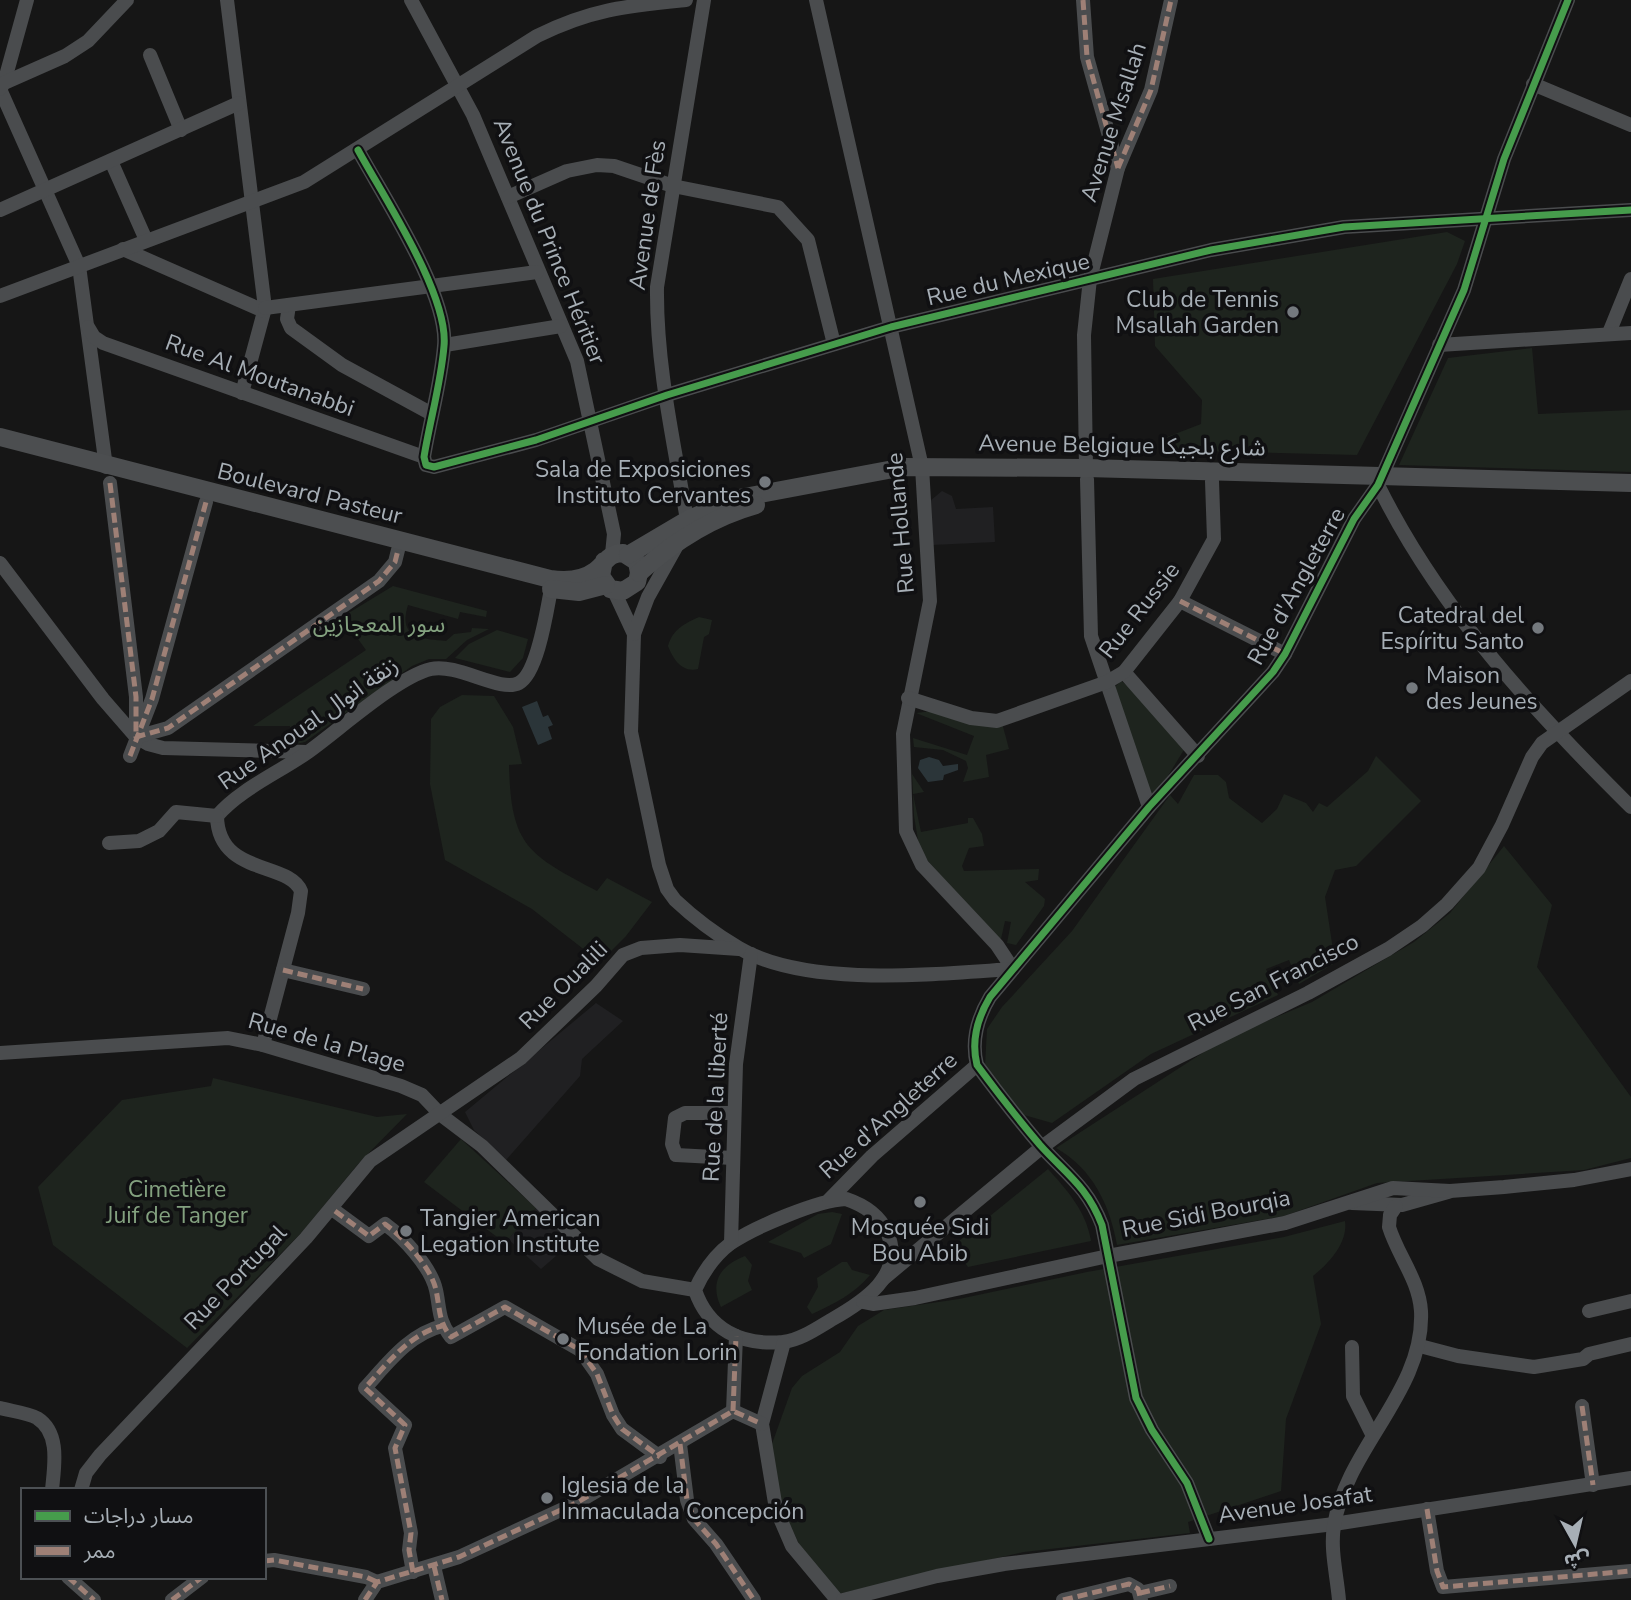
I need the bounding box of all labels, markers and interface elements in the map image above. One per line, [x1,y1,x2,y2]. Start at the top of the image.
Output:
street label: Avenue Msallah [1073,38,1154,206]
street label: Avenue du Prince Héritier [486,113,613,370]
street label: Avenue de Fès [622,138,673,292]
street label: Rue du Mexique [924,246,1093,313]
place label: Club de Tennis Msallah Garden [1116,284,1279,341]
marker: Club de Tennis Msallah Garden [1285,304,1301,320]
street label: Rue Al Moutanabbi [161,327,359,424]
street label: Avenue Belgique شارع بلجيكا [978,427,1266,465]
street label: Rue Hollande [879,451,922,595]
place label: Sala de Exposiciones Instituto Cervantes [535,454,751,511]
street label: Boulevard Pasteur [214,456,406,532]
marker: Sala de Exposiciones Instituto Cervantes [757,474,773,490]
street label: Rue d'Angleterre [1240,502,1353,671]
street label: Rue Russie [1092,556,1187,665]
place label: Catedral del Espíritu Santo [1380,600,1524,657]
park label: سور المعجازين [313,609,445,640]
marker: Catedral del Espíritu Santo [1530,620,1546,636]
street label: Rue Anoual زنقة انوال [212,650,405,797]
place label: Maison des Jeunes [1426,660,1538,717]
marker: Maison des Jeunes [1404,680,1420,696]
street label: Rue San Francisco [1183,926,1364,1039]
street label: Rue Oualili [512,934,614,1036]
street label: Rue de la Plage [245,1005,409,1080]
street label: Rue de la liberté [696,1011,735,1183]
street label: Rue d'Angleterre [813,1045,964,1186]
park label: Cimetière Juif de Tanger [105,1174,249,1231]
street label: Rue Sidi Bourqia [1119,1182,1293,1245]
marker: Mosquée Sidi Bou Abib [912,1194,928,1210]
place label: Tangier American Legation Institute [420,1203,601,1260]
place label: Mosquée Sidi Bou Abib [851,1212,989,1269]
street label: Rue Portugal [177,1218,294,1337]
marker: Tangier American Legation Institute [398,1223,414,1239]
place label: Musée de La Fondation Lorin [577,1311,738,1368]
marker: Musée de La Fondation Lorin [555,1331,571,1347]
place label: Iglesia de la Inmaculada Concepción [561,1470,804,1527]
street label: Avenue Josafat [1216,1478,1375,1531]
legend [21,1488,266,1579]
marker: Iglesia de la Inmaculada Concepción [539,1490,555,1506]
text: مسار دراجات [84,1502,194,1530]
north arrow [1540,1509,1610,1579]
text: ممر [83,1537,115,1565]
text: ش [1563,1545,1592,1575]

